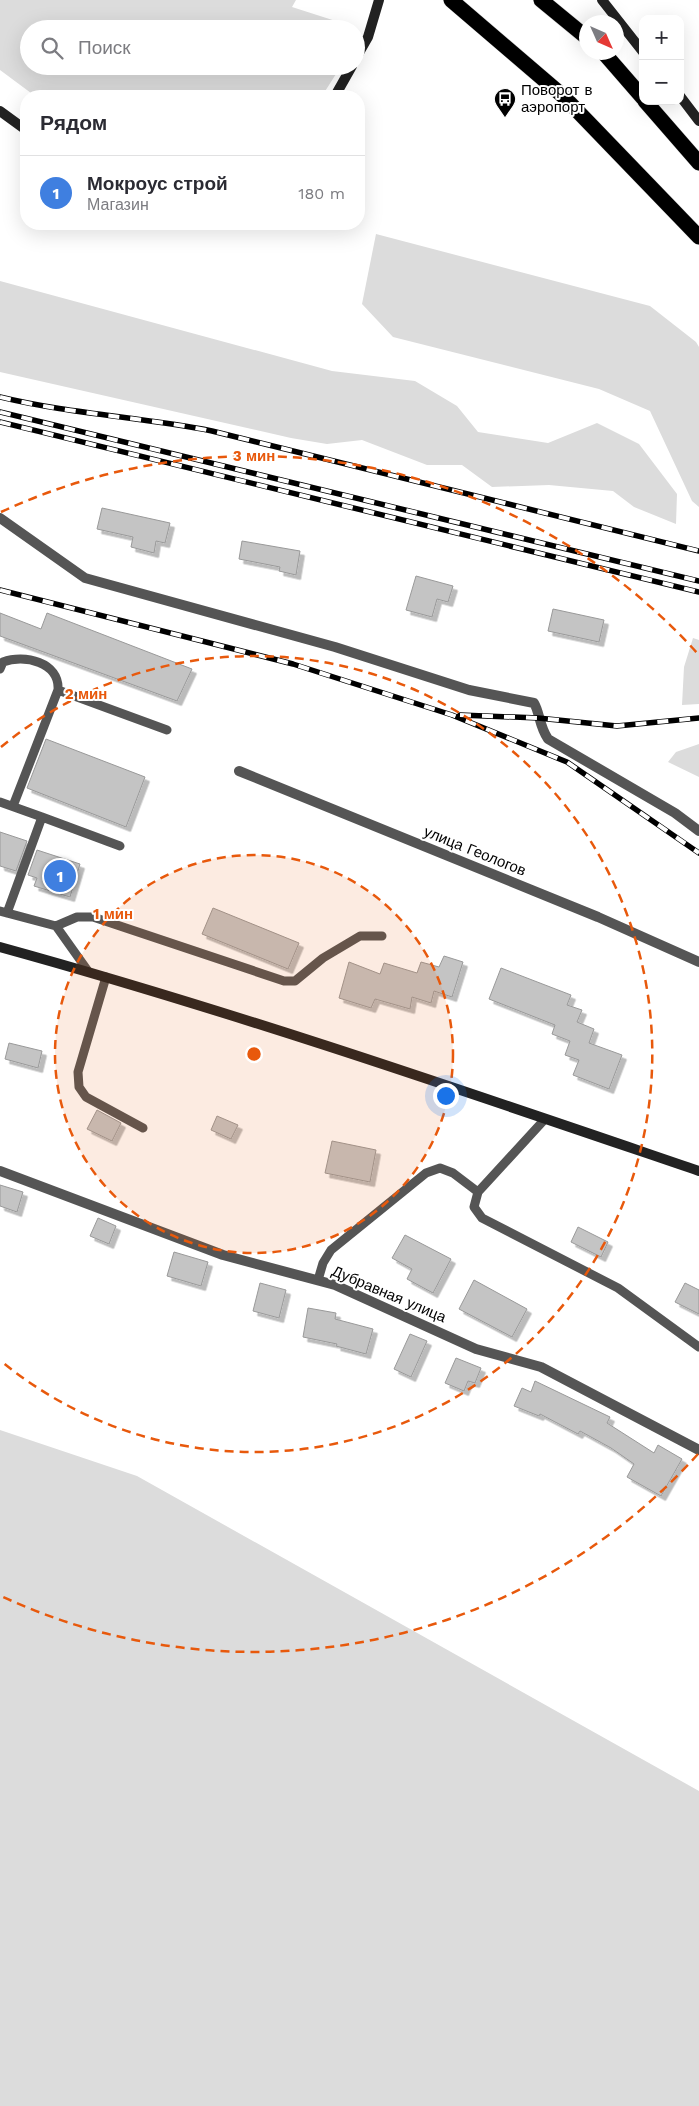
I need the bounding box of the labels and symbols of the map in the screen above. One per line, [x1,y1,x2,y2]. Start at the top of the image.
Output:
north arrow [579,15,624,60]
place label: Поворот в аэропорт [521,81,593,116]
bus stop icon: Поворот в аэропорт [493,87,517,118]
text: 3 мин [233,447,275,465]
text: 2 мин [65,685,107,703]
street label: улица Геологов [421,822,529,880]
pin: 1 [44,857,76,895]
text: 1 мин [93,905,133,923]
centre of rings [245,1045,263,1063]
your location [433,1083,459,1109]
street label: Дубравная улица [329,1262,449,1326]

